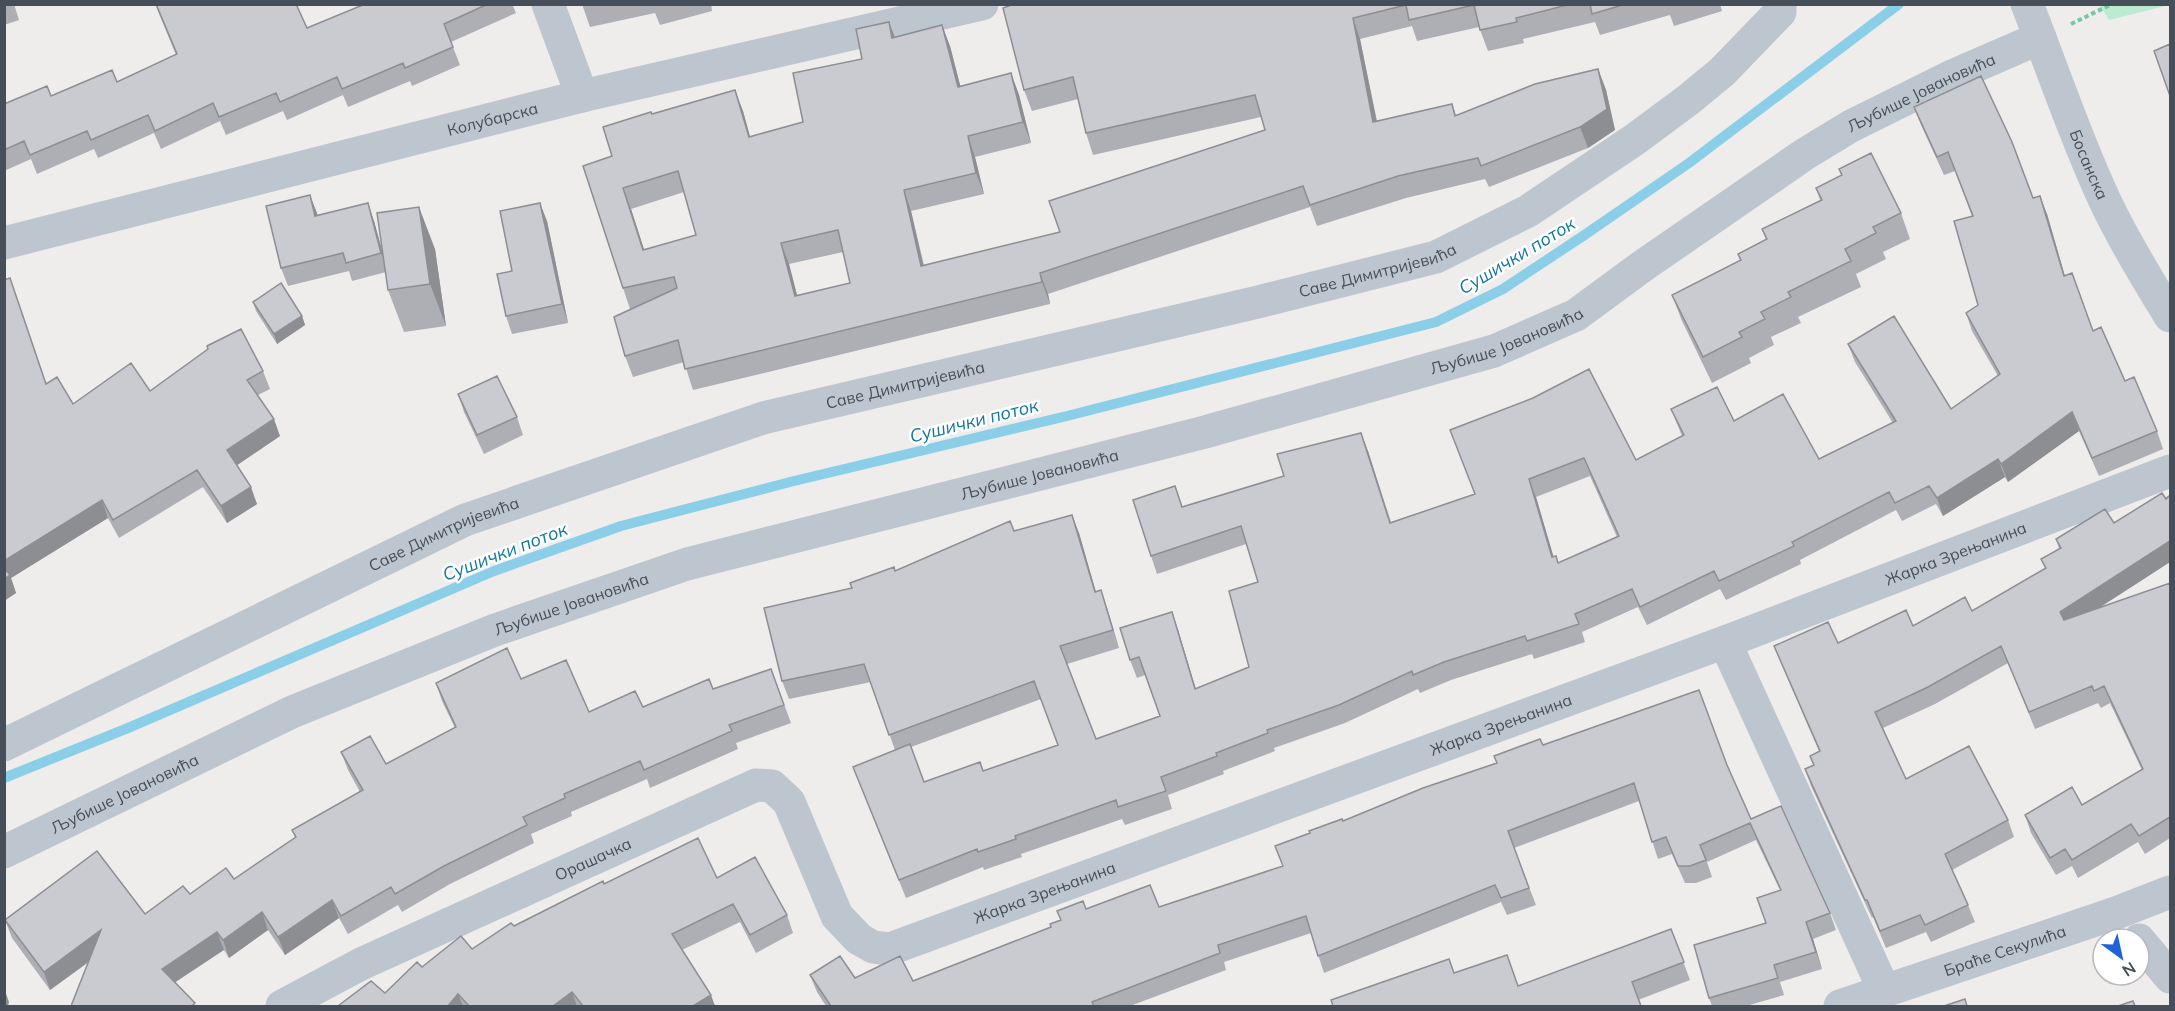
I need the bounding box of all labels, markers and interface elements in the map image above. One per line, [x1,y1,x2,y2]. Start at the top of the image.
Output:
street label: Љубише Јовановића [1844,49,1998,136]
street label: Колубарска [445,98,540,140]
street label: Босанска [2066,127,2113,203]
water label: Сушички поток [1454,212,1579,299]
street label: Саве Димитријевића [1297,239,1459,301]
street label: Љубише Јовановића [1428,303,1587,378]
street label: Саве Димитријевића [824,356,987,413]
water label: Сушички поток [907,393,1041,448]
street label: Љубише Јовановића [959,444,1121,504]
street label: Саве Димитријевића [365,492,521,576]
water label: Сушички поток [439,517,571,586]
street label: Жарка Зрењанина [1882,517,2029,590]
street label: Љубише Јовановића [492,568,651,640]
street label: Жарка Зрењанина [1427,689,1575,760]
street label: Љубише Јовановића [47,749,202,838]
street label: Орашачка [551,833,634,885]
street label: Жарка Зрењанина [971,857,1118,927]
street label: Браће Секулића [1941,921,2069,980]
north arrow [2091,927,2151,987]
text: N [2119,958,2140,981]

